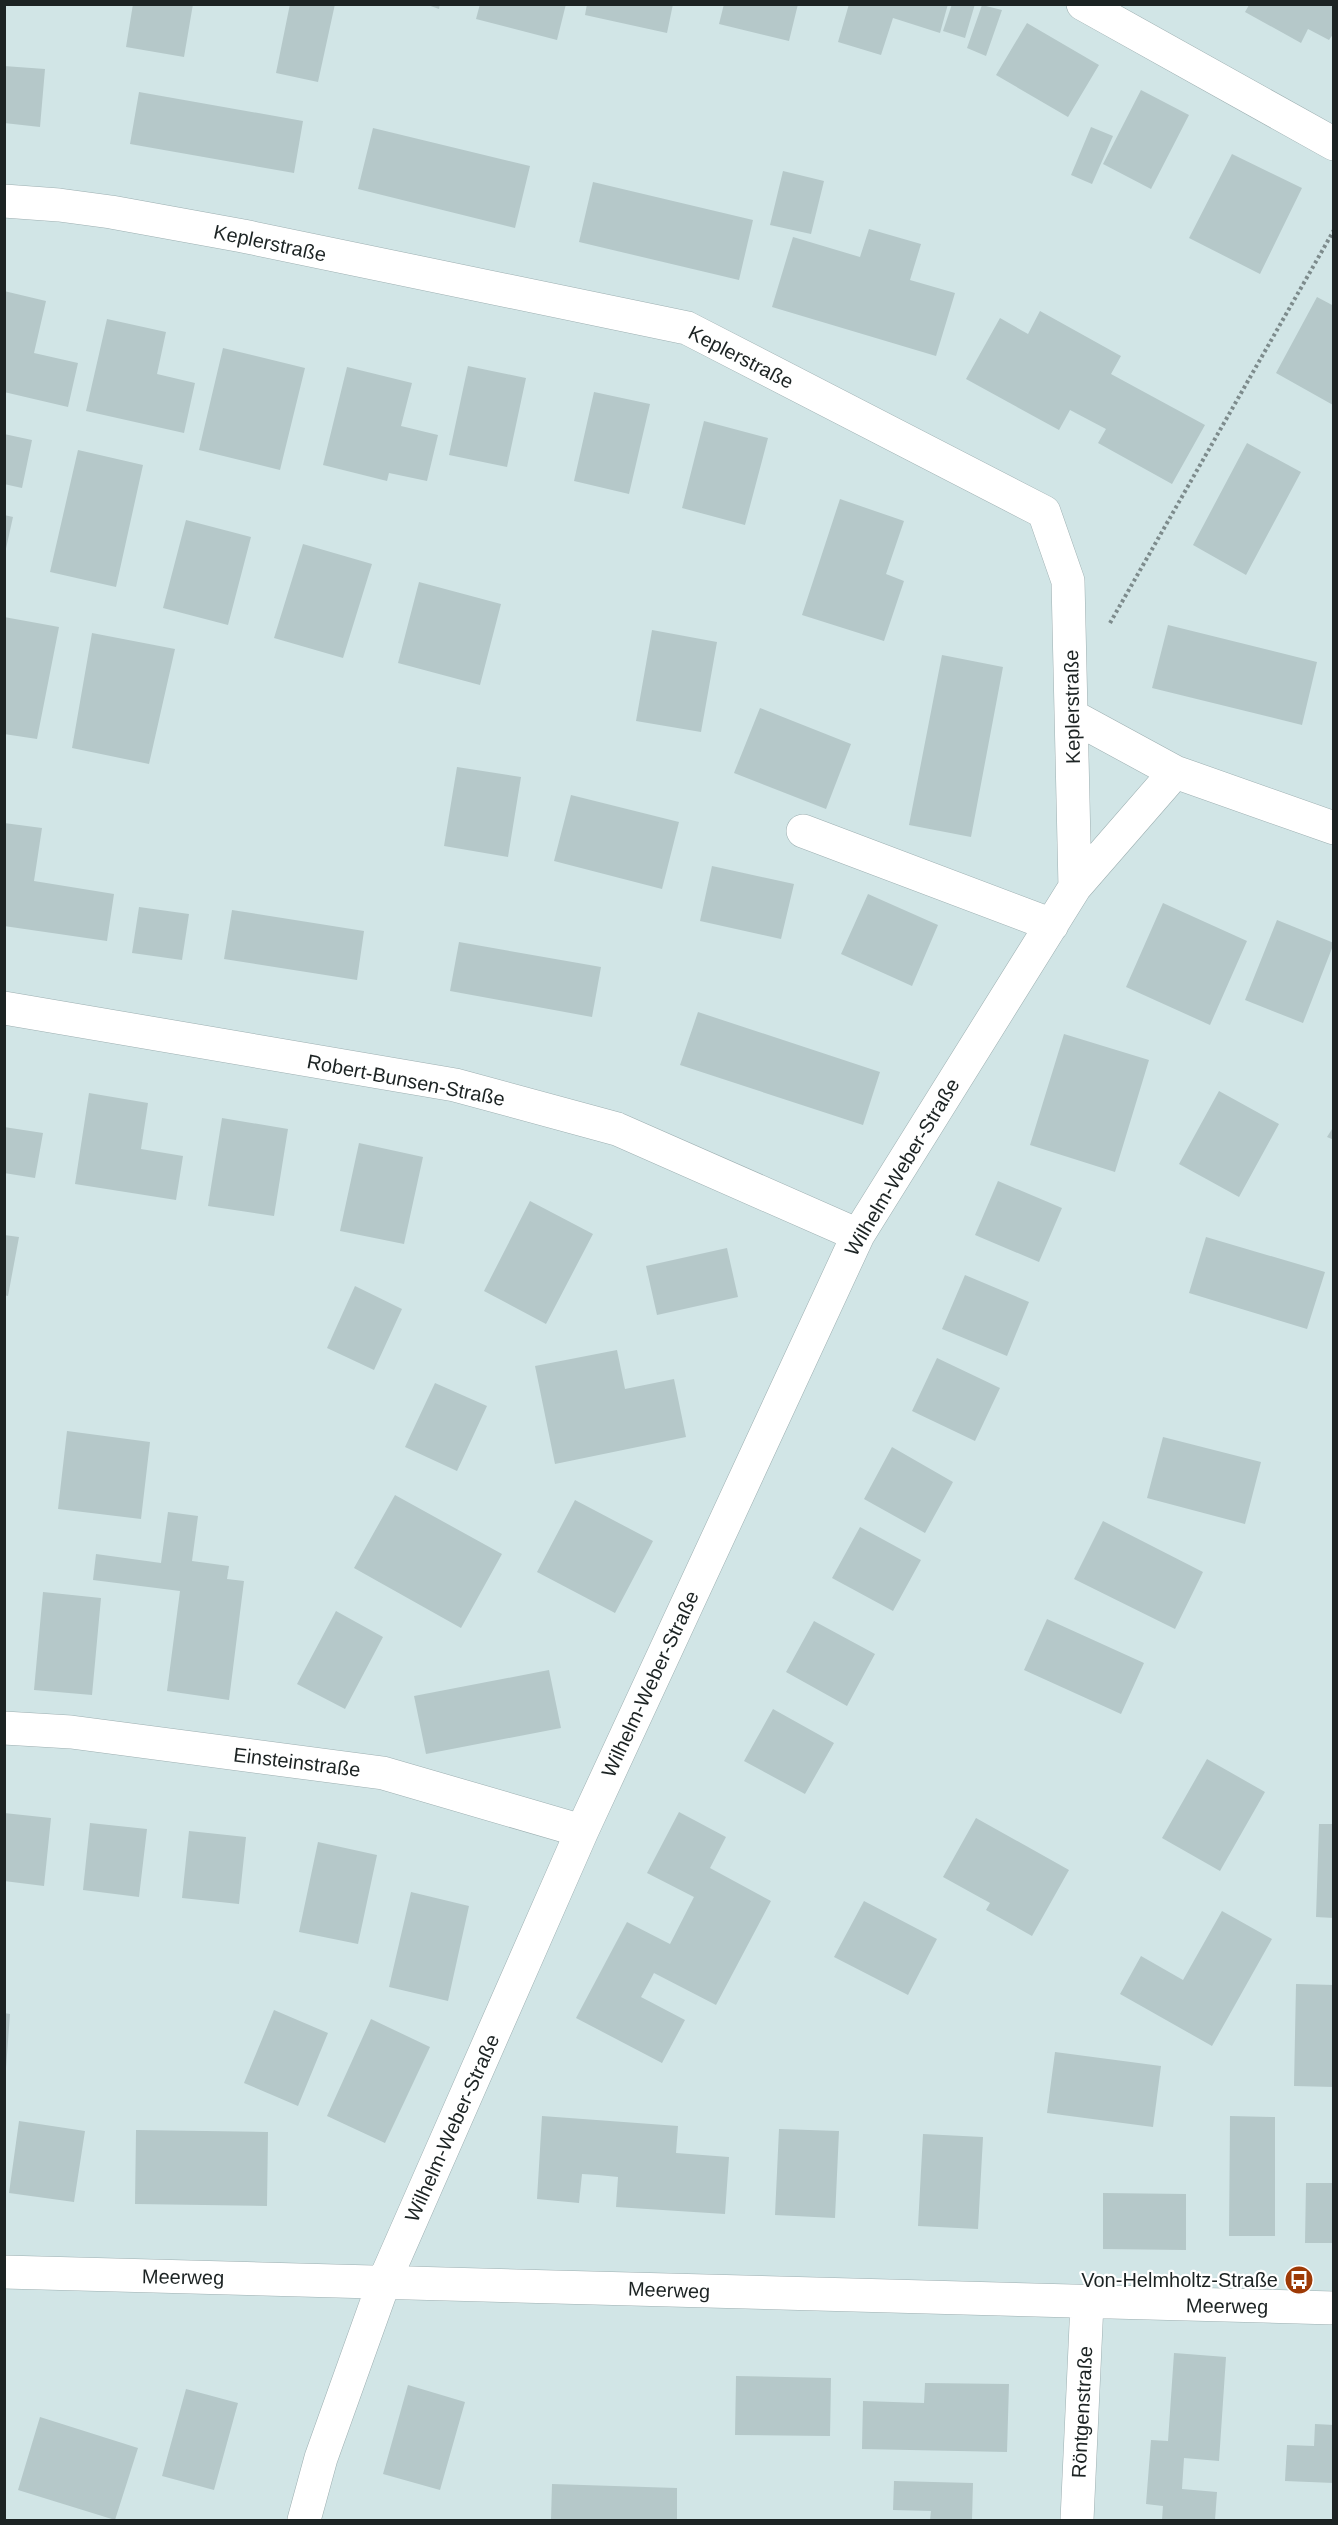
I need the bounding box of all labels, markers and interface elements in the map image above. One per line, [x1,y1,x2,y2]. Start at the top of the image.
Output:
street label: Keplerstraße [212,220,328,266]
street label: Keplerstraße [685,321,797,393]
street label: Keplerstraße [1060,650,1084,764]
street label: Robert-Bunsen-Straße [305,1050,507,1110]
street label: Wilhelm-Weber-Straße [840,1074,964,1260]
street label: Wilhelm-Weber-Straße [597,1587,703,1781]
street label: Einsteinstraße [232,1743,362,1781]
street label: Wilhelm-Weber-Straße [401,2031,503,2225]
bus stop icon: Von-Helmholtz-Straße [1283,2264,1315,2296]
street label: Meerweg [142,2265,224,2289]
place label: Von-Helmholtz-Straße [1081,2269,1278,2291]
street label: Meerweg [628,2278,710,2302]
street label: Meerweg [1186,2294,1268,2318]
street label: Röntgenstraße [1068,2345,1096,2479]

